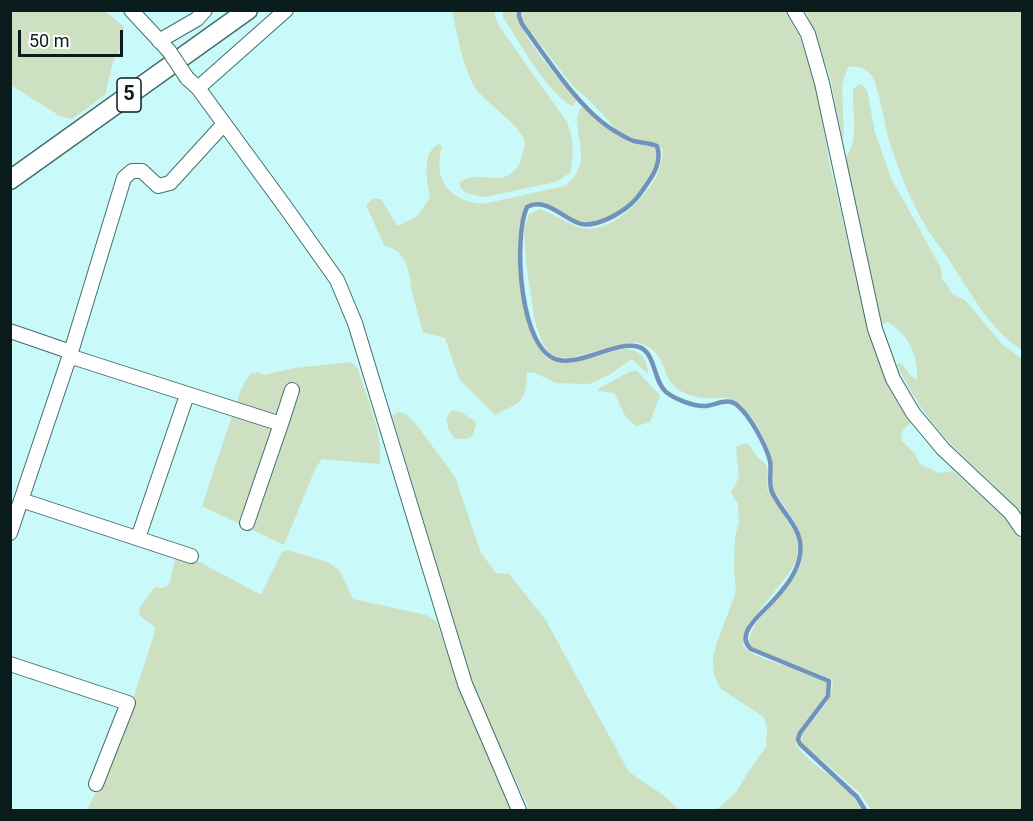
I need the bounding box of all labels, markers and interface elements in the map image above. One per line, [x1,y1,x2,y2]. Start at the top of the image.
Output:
scale bar [21,18,126,56]
text: 50 m [29,30,69,51]
road number: 5 [117,78,141,112]

